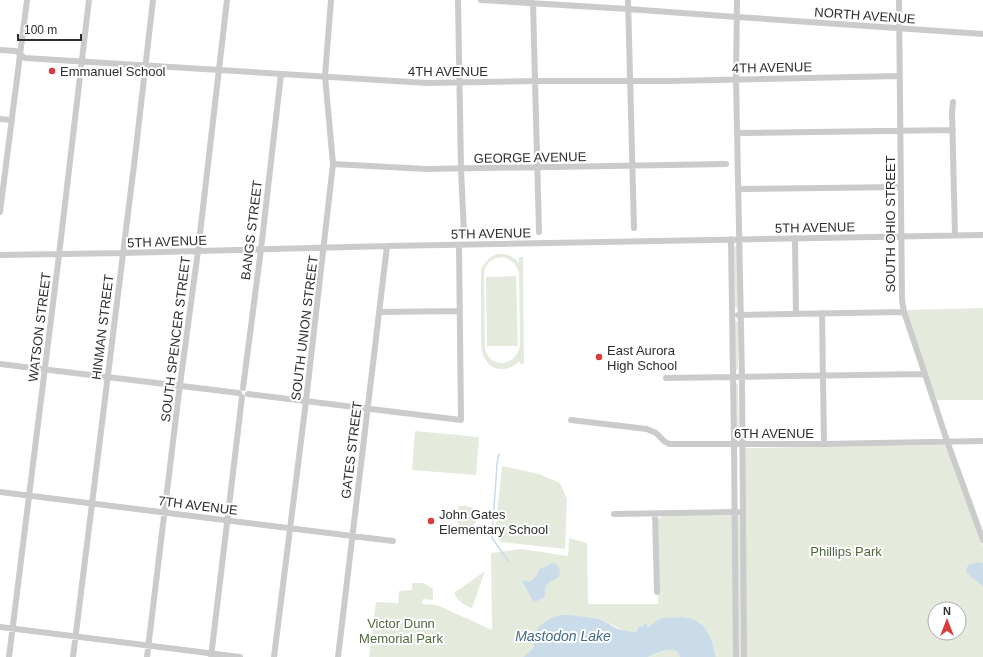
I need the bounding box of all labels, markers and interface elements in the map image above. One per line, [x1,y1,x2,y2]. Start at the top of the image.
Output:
street label: NORTH AVENUE [814,4,916,27]
scale bar [18,16,81,42]
text: 100 m [24,23,57,37]
street label: 4TH AVENUE [732,59,812,76]
place label: Emmanuel School [60,64,166,79]
street label: 4TH AVENUE [408,64,488,79]
marker: Emmanuel School [47,66,57,76]
street label: GEORGE AVENUE [474,149,587,166]
street label: SOUTH OHIO STREET [883,155,898,293]
street label: BANGS STREET [238,179,265,281]
street label: 5TH AVENUE [775,219,855,236]
street label: 5TH AVENUE [451,225,531,242]
street label: 5TH AVENUE [127,233,208,250]
street label: SOUTH SPENCER STREET [158,255,193,423]
street label: SOUTH UNION STREET [288,255,321,401]
street label: WATSON STREET [25,271,54,383]
street label: HINMAN STREET [89,273,116,381]
place label: East Aurora High School [607,343,677,373]
marker: East Aurora High School [594,352,604,362]
street label: GATES STREET [338,400,365,500]
street label: 6TH AVENUE [734,426,814,441]
street label: 7TH AVENUE [157,493,239,518]
place label: John Gates Elementary School [439,507,548,537]
marker: John Gates Elementary School [426,516,436,526]
park label: Phillips Park [810,544,882,559]
north arrow [927,601,967,641]
text: N [943,605,951,617]
park label: Victor Dunn Memorial Park [359,616,443,646]
water label: Mastodon Lake [515,628,611,644]

